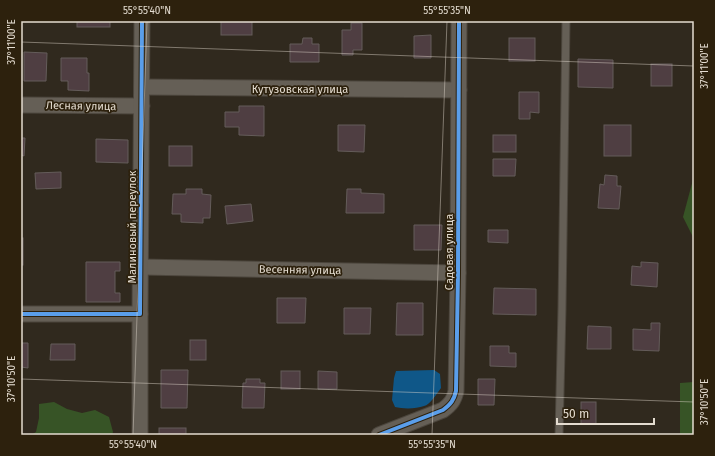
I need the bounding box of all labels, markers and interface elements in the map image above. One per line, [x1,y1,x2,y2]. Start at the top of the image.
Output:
text: 55°55'40"N [123,5,171,17]
text: 55°55'35"N [423,5,471,17]
text: 37°11'00"E [6,19,18,65]
text: 37°11'00"E [699,43,711,89]
street label: Кутузовская улица [252,83,348,96]
street label: Лесная улица [46,99,116,113]
street label: Малиновый переулок [126,170,139,283]
street label: Садовая улица [443,214,456,290]
street label: Весенняя улица [259,263,341,277]
text: 37°10'50"E [6,356,18,402]
text: 37°10'50"E [699,379,711,425]
scale bar [557,400,654,426]
text: 50 m [563,407,589,421]
text: 55°55'40"N [109,439,157,451]
text: 55°55'35"N [408,439,456,451]

